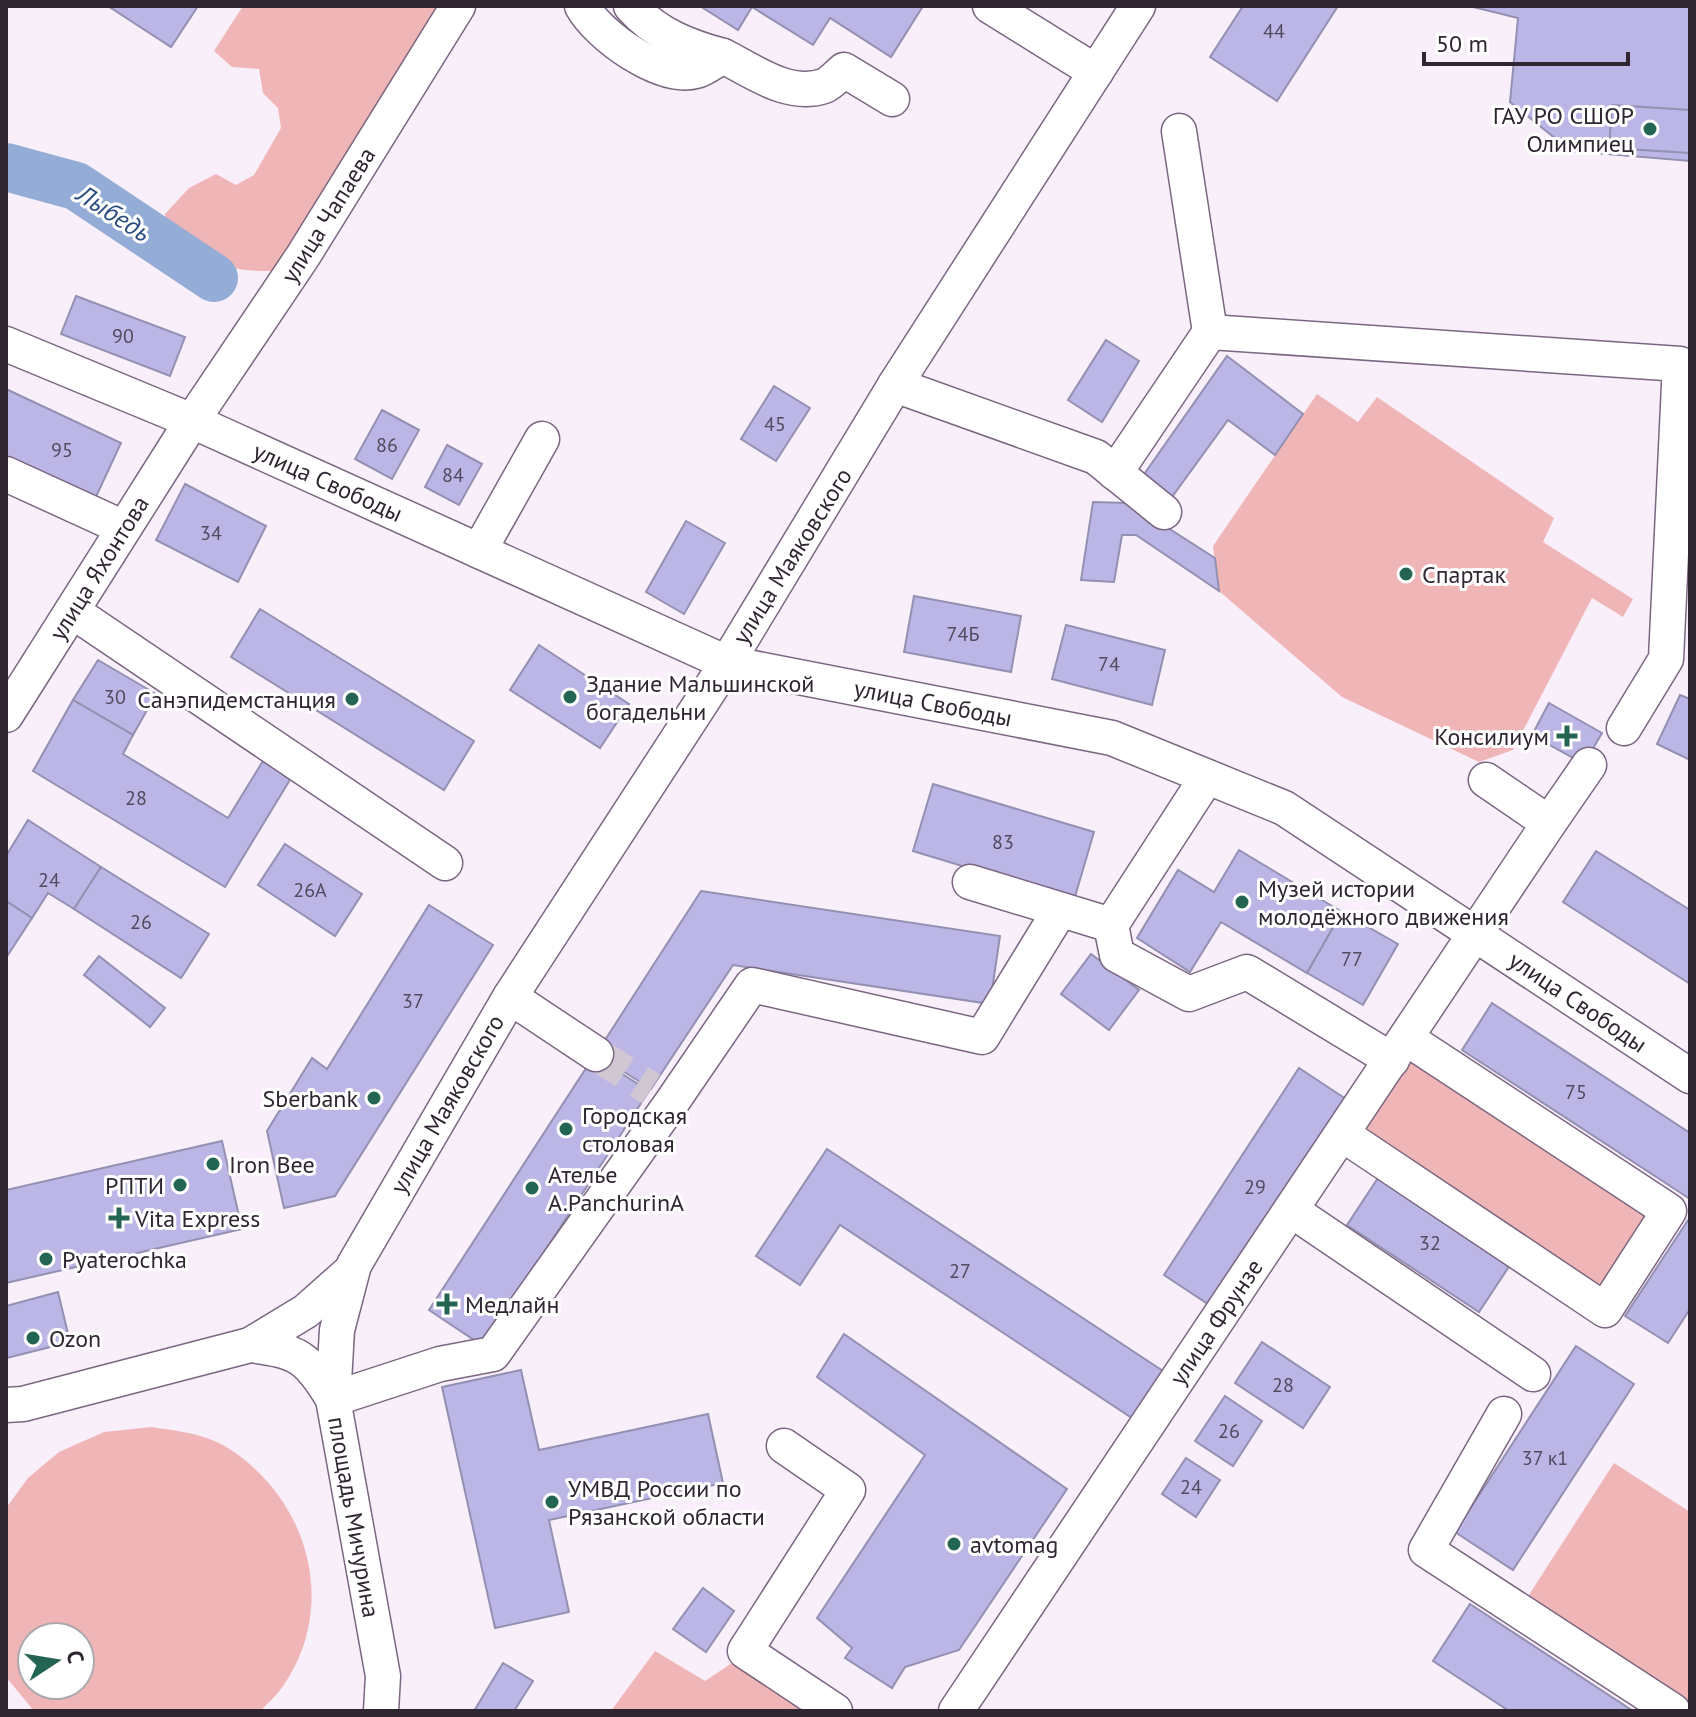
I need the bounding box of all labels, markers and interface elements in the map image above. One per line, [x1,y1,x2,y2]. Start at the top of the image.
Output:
scale bar [1424,16,1628,66]
house number: 44 [1263,18,1285,44]
text: 50 m [1436,28,1488,59]
place label: ГАУ РО СШОР Олимпиец [1493,100,1634,159]
marker: ГАУ РО СШОР Олимпиец [1641,120,1659,138]
street label: улица Чапаева [274,141,382,289]
water label: Лыбедь [69,176,157,249]
house number: 90 [112,323,134,349]
house number: 45 [764,411,786,437]
house number: 86 [376,432,398,458]
street label: улица Свободы [248,435,408,529]
house number: 95 [51,437,73,463]
house number: 84 [442,462,464,488]
street label: улица Маяковского [725,462,859,650]
street label: улица Яхонтова [42,490,156,646]
house number: 34 [200,520,222,546]
place label: Спартак [1422,559,1507,590]
marker: Спартак [1397,565,1415,583]
house number: 74Б [947,621,979,647]
house number: 74 [1098,651,1120,677]
place label: Здание Мальшинской богадельни [586,668,814,727]
street label: улица Свободы [851,672,1015,734]
house number: 30 [104,684,126,710]
place label: Санэпидемстанция [137,684,336,715]
marker: Здание Мальшинской богадельни [561,688,579,706]
marker: Санэпидемстанция [343,690,361,708]
place label: Консилиум [1434,721,1549,752]
marker: Консилиум [1556,725,1578,747]
house number: 28 [125,785,147,811]
house number: 83 [992,829,1014,855]
house number: 24 [38,867,60,893]
place label: Музей истории молодёжного движения [1258,873,1509,932]
house number: 26А [293,877,327,903]
marker: Музей истории молодёжного движения [1233,893,1251,911]
house number: 26 [130,909,152,935]
street label: улица Свободы [1503,944,1653,1060]
house number: 77 [1341,946,1363,972]
house number: 37 [402,988,424,1014]
street label: улица Маяковского [383,1009,511,1199]
house number: 75 [1565,1079,1587,1105]
place label: Sberbank [262,1083,359,1114]
marker: Sberbank [365,1089,383,1107]
place label: Городская столовая [582,1100,687,1159]
marker: Городская столовая [557,1120,575,1138]
place label: Iron Bee [229,1149,315,1180]
marker: Iron Bee [204,1155,222,1173]
place label: Ателье A.PanchurinA [548,1159,684,1218]
place label: РПТИ [105,1170,164,1201]
house number: 29 [1244,1174,1266,1200]
marker: РПТИ [171,1176,189,1194]
marker: Ателье A.PanchurinA [523,1179,541,1197]
place label: Vita Express [134,1203,260,1234]
marker: Vita Express [110,1209,128,1227]
house number: 32 [1419,1230,1441,1256]
place label: Pyaterochka [62,1244,187,1275]
marker: Pyaterochka [37,1250,55,1268]
street label: улица Фрунзе [1162,1253,1270,1391]
house number: 27 [949,1258,971,1284]
place label: Медлайн [465,1289,559,1320]
marker: Медлайн [436,1293,458,1315]
place label: Ozon [49,1323,101,1354]
marker: Ozon [24,1329,42,1347]
house number: 28 [1272,1372,1294,1398]
street label: площадь Мичурина [321,1414,387,1620]
house number: 26 [1218,1418,1240,1444]
house number: 37 к1 [1522,1445,1568,1471]
place label: УМВД России по Рязанской области [568,1473,765,1532]
house number: 24 [1180,1474,1202,1500]
marker: УМВД России по Рязанской области [543,1493,561,1511]
place label: avtomag [970,1529,1059,1560]
marker: avtomag [945,1535,963,1553]
north arrow [16,1621,96,1701]
text: С [61,1648,91,1666]

